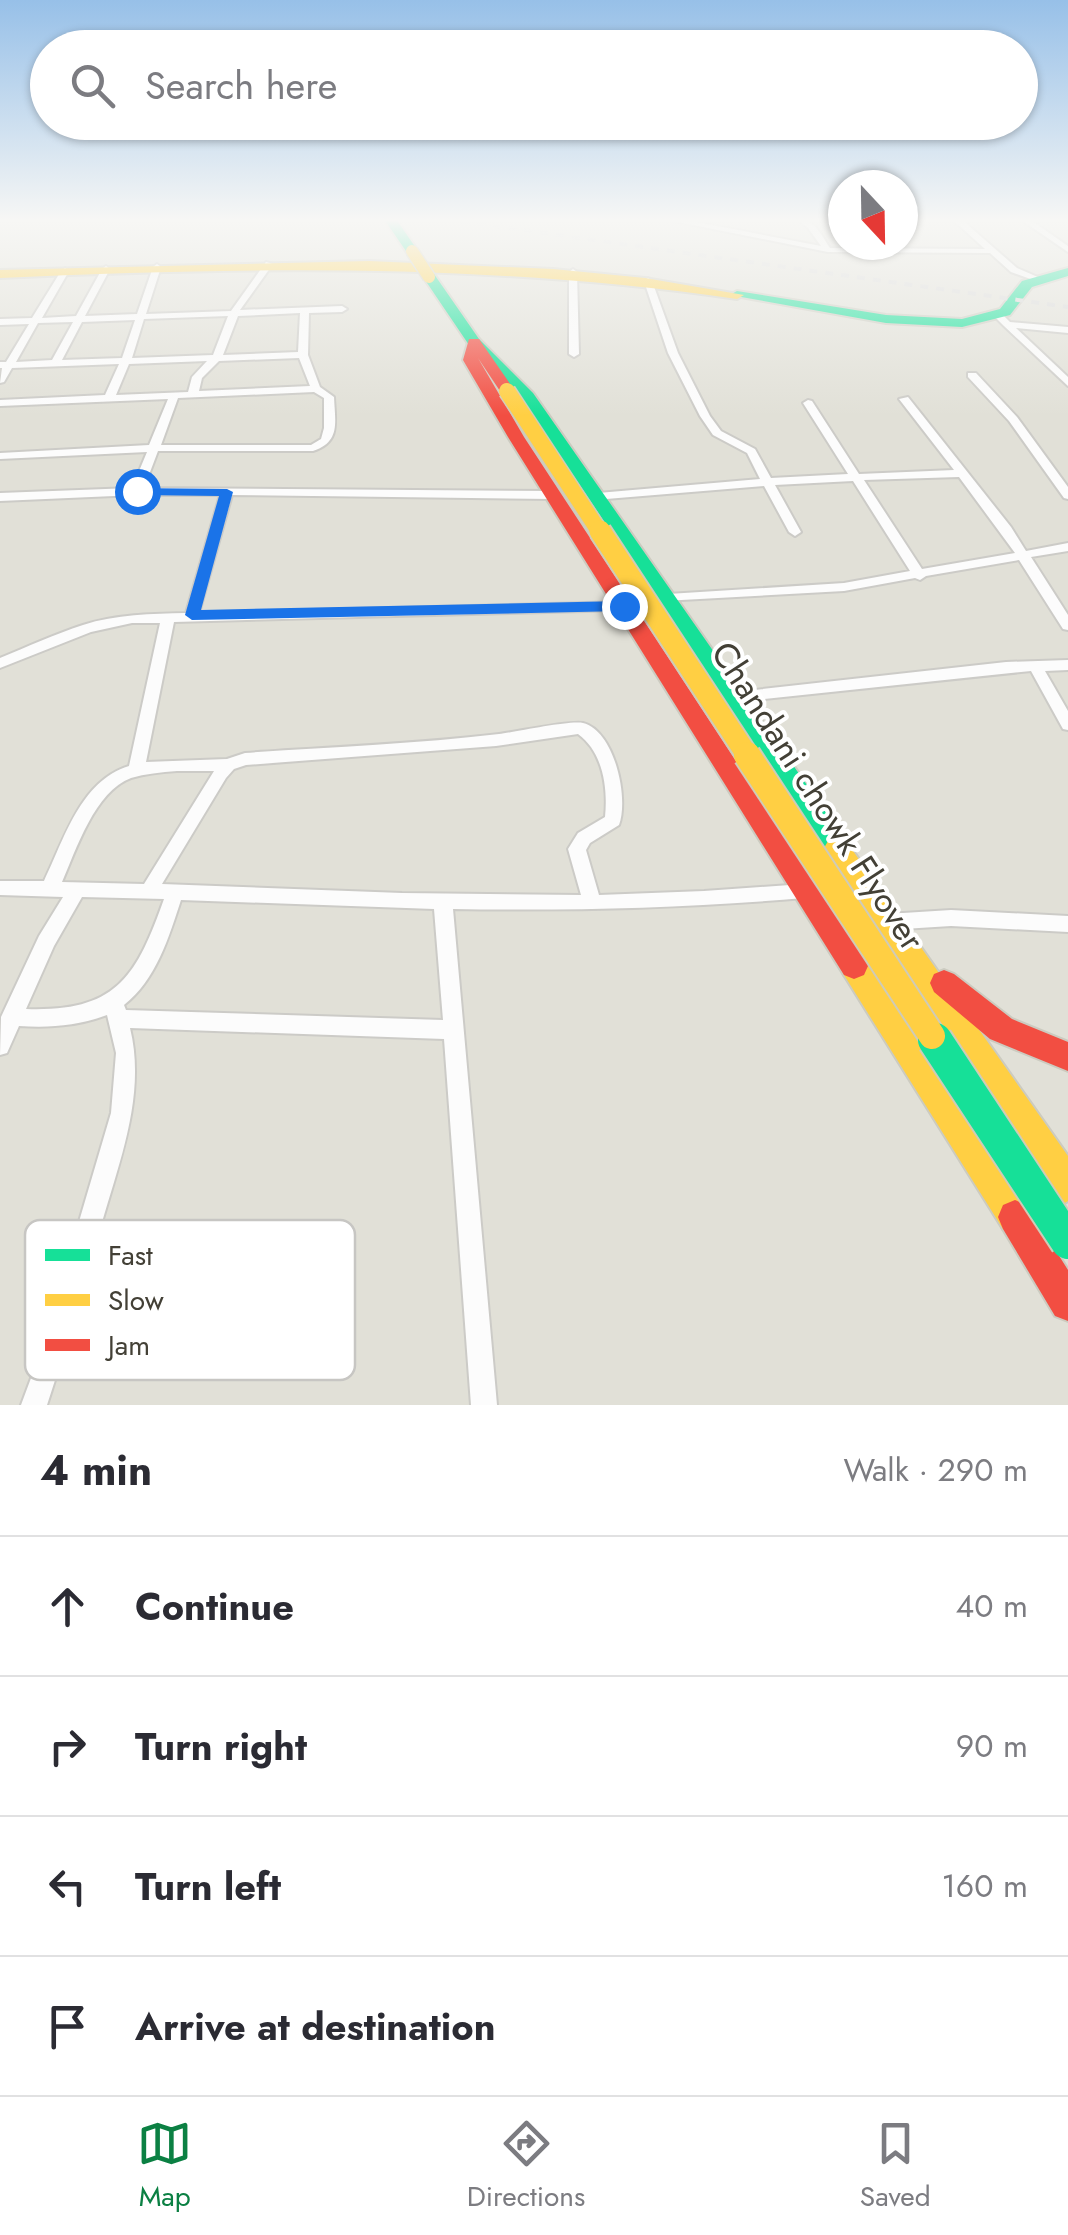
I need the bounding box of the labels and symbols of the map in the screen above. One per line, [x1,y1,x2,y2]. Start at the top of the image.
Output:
north arrow [828,170,918,260]
route start [115,469,161,515]
route end [602,584,648,630]
street label: Chandani chowk Flyover [699,632,937,960]
legend [25,1220,355,1380]
text: Fast [108,1235,153,1276]
text: Slow [108,1280,164,1321]
text: Jam [104,1325,150,1366]

